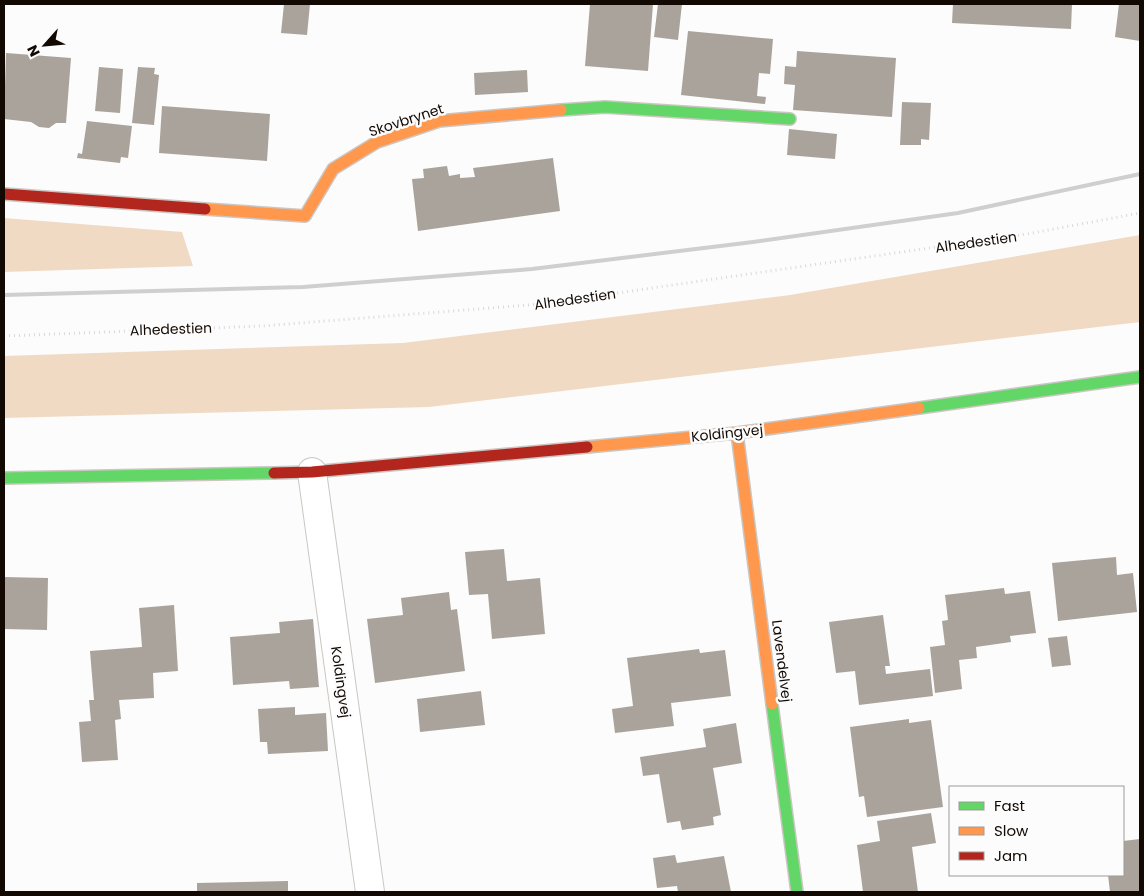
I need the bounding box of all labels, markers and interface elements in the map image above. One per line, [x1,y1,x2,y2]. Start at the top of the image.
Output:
north arrow [20,20,70,70]
text: N [22,42,45,60]
street label: Skovbrynet [366,99,446,141]
street label: Alhedestien [934,226,1018,258]
street label: Alhedestien [533,283,617,315]
street label: Alhedestien [130,318,212,340]
street label: Koldingvej [690,419,764,447]
street label: Lavendelvej [767,619,797,703]
street label: Koldingvej [326,645,356,719]
legend [949,786,1124,876]
text: Fast [994,795,1025,816]
text: Slow [994,820,1029,841]
text: Jam [994,845,1028,866]

